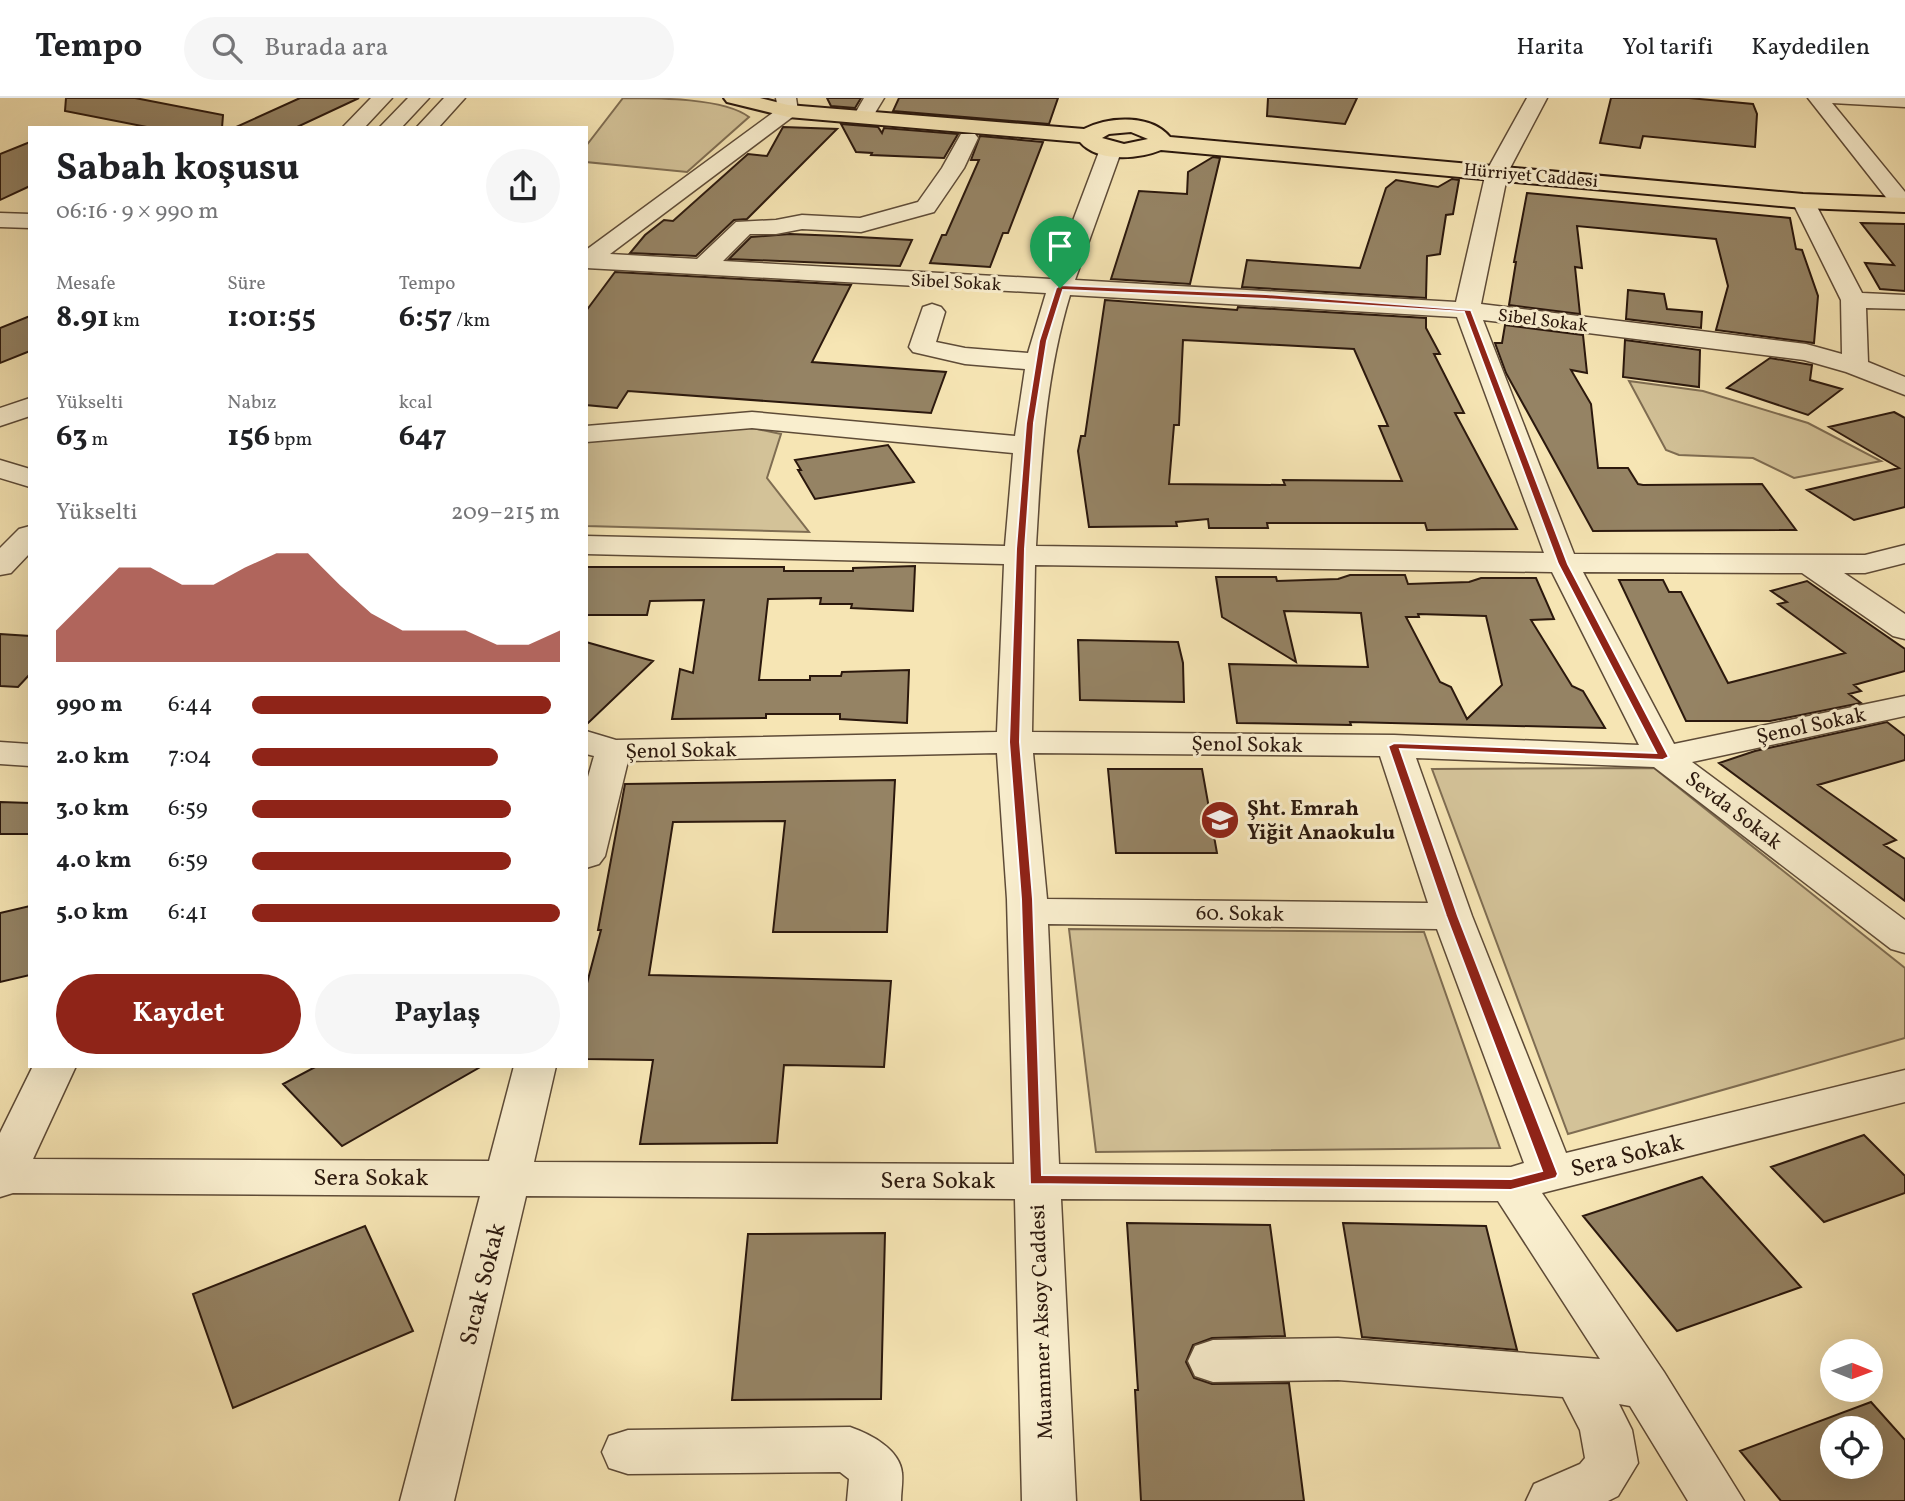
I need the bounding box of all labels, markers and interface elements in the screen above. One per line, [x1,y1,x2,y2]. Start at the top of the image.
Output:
search box [184,17,674,80]
text: Tempo [35,25,142,71]
icon: search [208,29,246,67]
text: Burada ara [264,30,389,66]
text: Harita [1517,31,1584,65]
text: Yol tarifi [1622,31,1713,65]
text: Kaydedilen [1751,31,1870,65]
text: Sabah koşusu [56,143,300,196]
button: share [486,149,560,223]
street label: Hürriyet Caddesi [1463,158,1599,195]
text: 06:16 · 9 × 990 m [56,196,219,228]
pin [1030,216,1090,288]
icon: arrive [1041,227,1079,265]
street label: Sibel Sokak [910,269,1002,298]
text: Mesafe [56,271,115,297]
text: Süre [227,271,266,297]
text: Tempo [399,271,455,297]
text: 8.91 [56,297,109,339]
text: 1:01:55 [227,297,316,339]
text: 6:57 [399,297,452,339]
street label: Sibel Sokak [1496,304,1590,339]
text: km [109,308,140,334]
text: /km [452,308,490,334]
text: Yükselti [56,390,123,416]
text: Nabız [227,390,277,416]
text: kcal [399,390,432,416]
text: 63 [56,416,88,458]
text: 156 [227,416,270,458]
text: 647 [399,416,447,458]
text: m [88,427,108,453]
text: bpm [270,427,312,453]
text: Yükselti [56,497,137,529]
text: 209–215 m [451,497,560,529]
text: 990 m [56,689,123,721]
text: 6:44 [168,689,213,721]
street label: Şenol Sokak [1754,701,1869,752]
street label: Şenol Sokak [1191,730,1303,761]
street label: Şenol Sokak [625,736,738,767]
text: 2.0 km [56,741,129,773]
text: 7:04 [168,741,212,773]
street label: Sevda Sokak [1679,765,1788,858]
text: 3.0 km [56,793,129,825]
text: 6:59 [168,793,208,825]
place label: Şht. Emrah Yiğit Anaokulu [1247,795,1395,848]
school or university icon: Şht. Emrah Yiğit Anaokulu [1199,799,1241,841]
text: 4.0 km [56,845,131,877]
text: 6:59 [168,845,208,877]
text: 5.0 km [56,897,129,929]
text: 6:41 [168,897,208,929]
street label: 60. Sokak [1196,899,1285,930]
button: Kaydet [56,974,301,1054]
button: Paylaş [315,974,560,1054]
street label: Sera Sokak [1567,1126,1688,1187]
street label: Sera Sokak [313,1162,429,1196]
street label: Sera Sokak [880,1165,996,1199]
street label: Muammer Aksoy Caddesi [1024,1204,1061,1440]
street label: Sıcak Sokak [452,1220,516,1349]
north arrow [1820,1339,1883,1402]
map controls [1820,1339,1883,1479]
button: locate [1820,1416,1883,1479]

